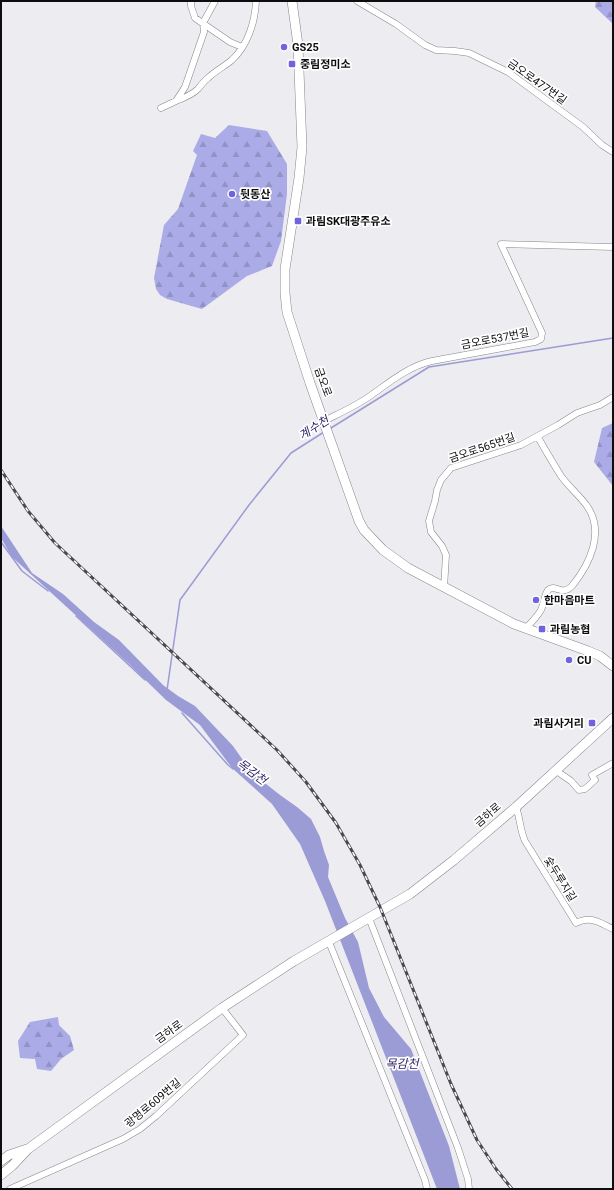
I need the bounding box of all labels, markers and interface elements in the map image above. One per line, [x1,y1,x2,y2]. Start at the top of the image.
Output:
place label: GS25 [292,41,319,54]
marker: GS25 [279,42,289,52]
street label: 금오로477번길 [505,57,569,107]
place label: 중림정미소 [300,58,351,71]
marker: 중림정미소 [287,59,297,69]
place label: 뒷동산 [240,188,270,201]
marker: 뒷동산 [227,189,237,199]
place label: 과림SK대광주유소 [306,215,391,228]
marker: 과림SK대광주유소 [293,216,303,226]
street label: 금오로537번길 [460,326,530,352]
street label: 금오로 [312,366,334,398]
water label: 계수천 [296,412,333,443]
street label: 금오로565번길 [447,431,517,465]
place label: 한마음마트 [544,594,595,607]
marker: 한마음마트 [531,595,541,605]
place label: 과림농협 [550,623,590,636]
marker: 과림농협 [537,624,547,634]
place label: CU [577,654,591,667]
marker: CU [564,655,574,665]
place label: 과림사거리 [533,717,584,730]
marker: 과림사거리 [587,718,597,728]
water label: 목감천 [235,756,271,789]
street label: 금하로 [472,800,504,830]
street label: 숯두루지길 [541,854,579,904]
street label: 금하로 [153,1018,185,1046]
water label: 목감천 [385,1057,421,1071]
street label: 광명로609번길 [122,1076,184,1130]

